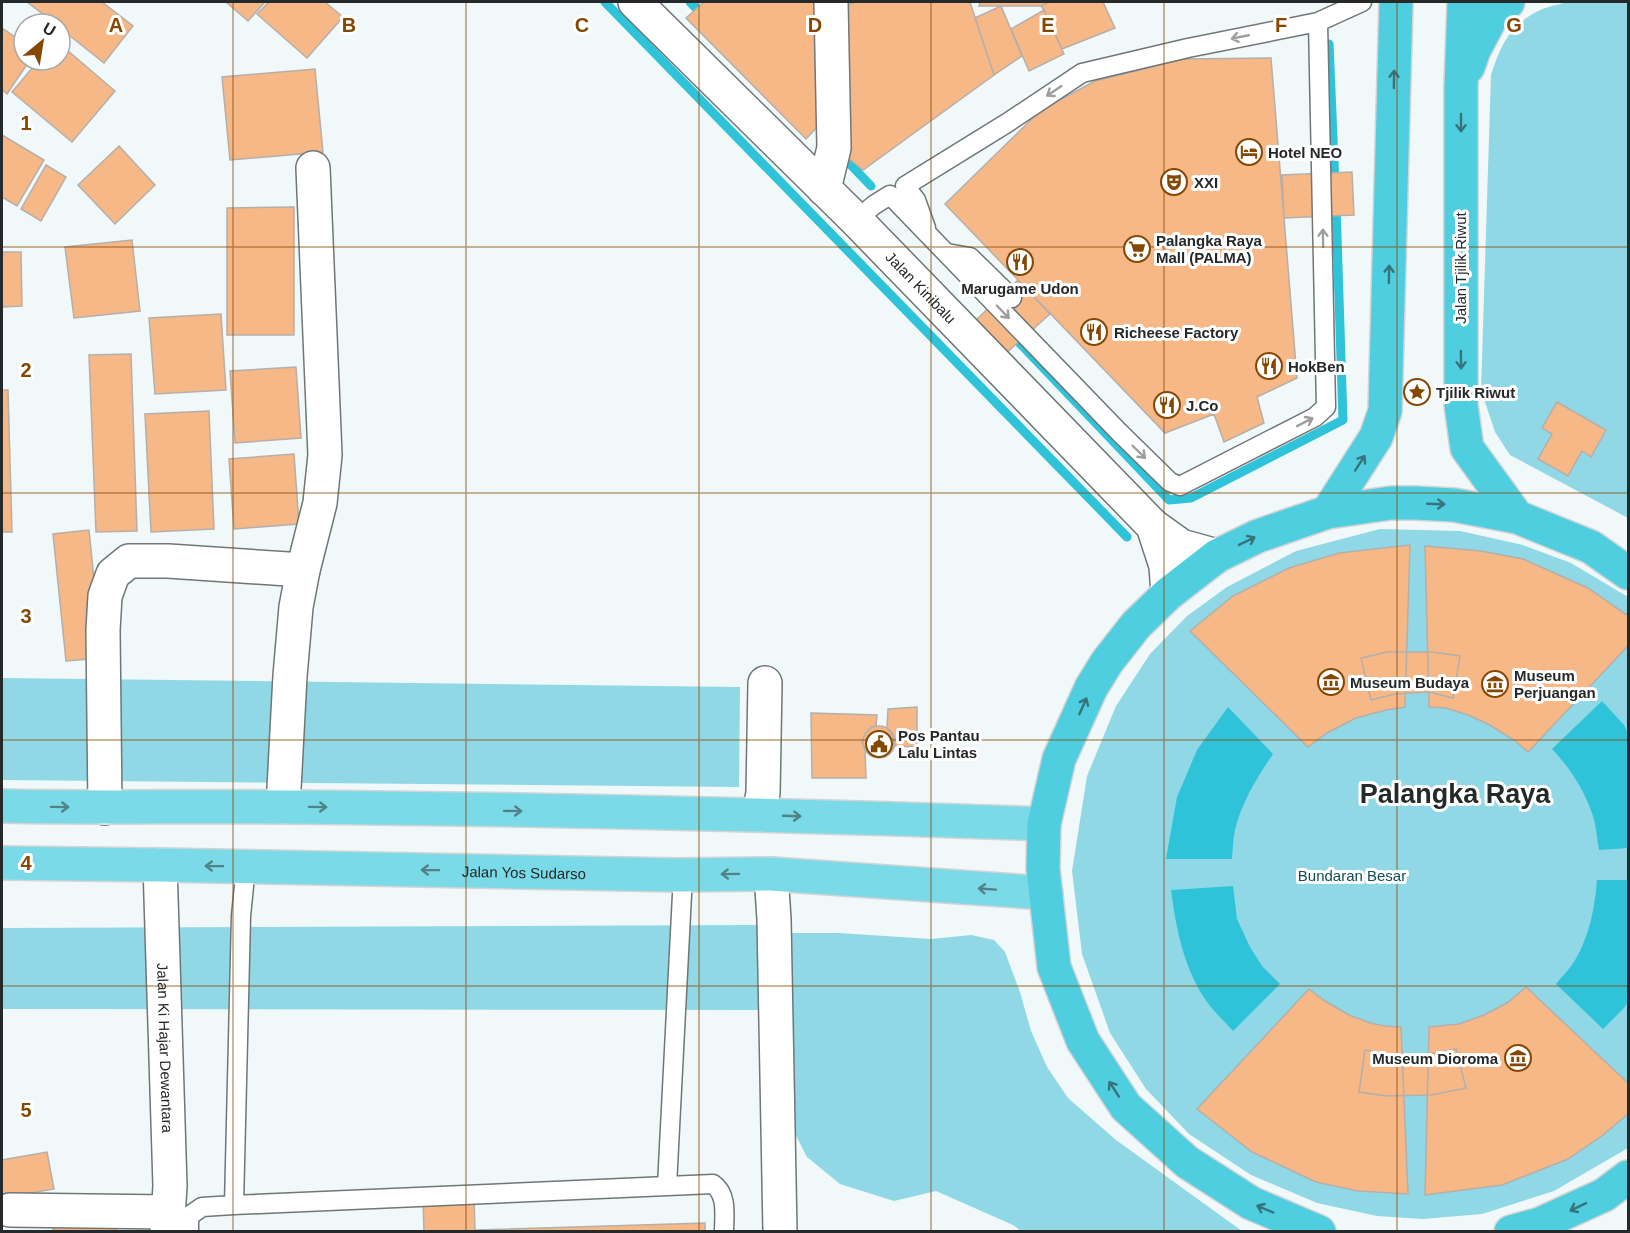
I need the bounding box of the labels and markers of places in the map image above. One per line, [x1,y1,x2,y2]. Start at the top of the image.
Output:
hotel icon: Hotel NEO [1234,137,1264,167]
place label: Hotel NEO [1268,144,1343,161]
theatre icon: XXI [1159,167,1189,197]
place label: XXI [1194,174,1218,191]
place label: Palangka Raya Mall (PALMA) [1156,232,1263,266]
supermarket icon: Palangka Raya Mall (PALMA) [1122,234,1152,264]
restaurant icon: Marugame Udon [1005,247,1035,277]
place label: Marugame Udon [961,280,1079,297]
restaurant icon: Richeese Factory [1079,317,1109,347]
place label: Richeese Factory [1114,324,1239,341]
restaurant icon: HokBen [1254,351,1284,381]
place label: HokBen [1288,358,1345,375]
place icon: Tjilik Riwut [1402,377,1432,407]
place label: Tjilik Riwut [1436,384,1515,401]
restaurant icon: J.Co [1152,390,1182,420]
place label: J.Co [1186,397,1219,414]
museum icon: Museum Budaya [1316,667,1346,697]
place label: Museum Perjuangan [1514,667,1596,701]
museum icon: Museum Perjuangan [1480,669,1510,699]
place label: Museum Budaya [1350,674,1470,691]
place label: Pos Pantau Lalu Lintas [898,727,980,761]
public building icon: Pos Pantau Lalu Lintas [864,729,894,759]
museum icon: Museum Dioroma [1503,1043,1533,1073]
place label: Museum Dioroma [1372,1050,1499,1067]

